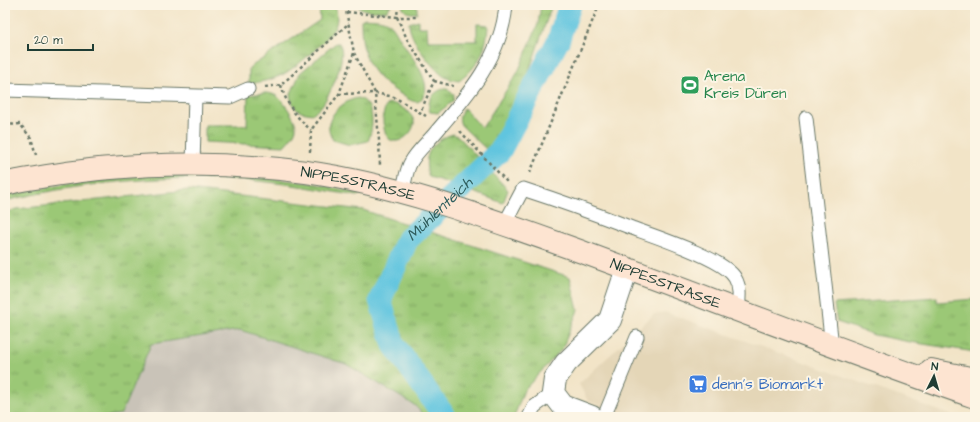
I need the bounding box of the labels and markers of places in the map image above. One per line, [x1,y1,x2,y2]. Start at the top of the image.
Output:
place label: Arena Kreis Düren [704,66,787,104]
sports icon: Arena Kreis Düren [679,74,701,96]
supermarket icon: denn's Biomarkt [687,373,709,395]
place label: denn's Biomarkt [712,374,823,395]

